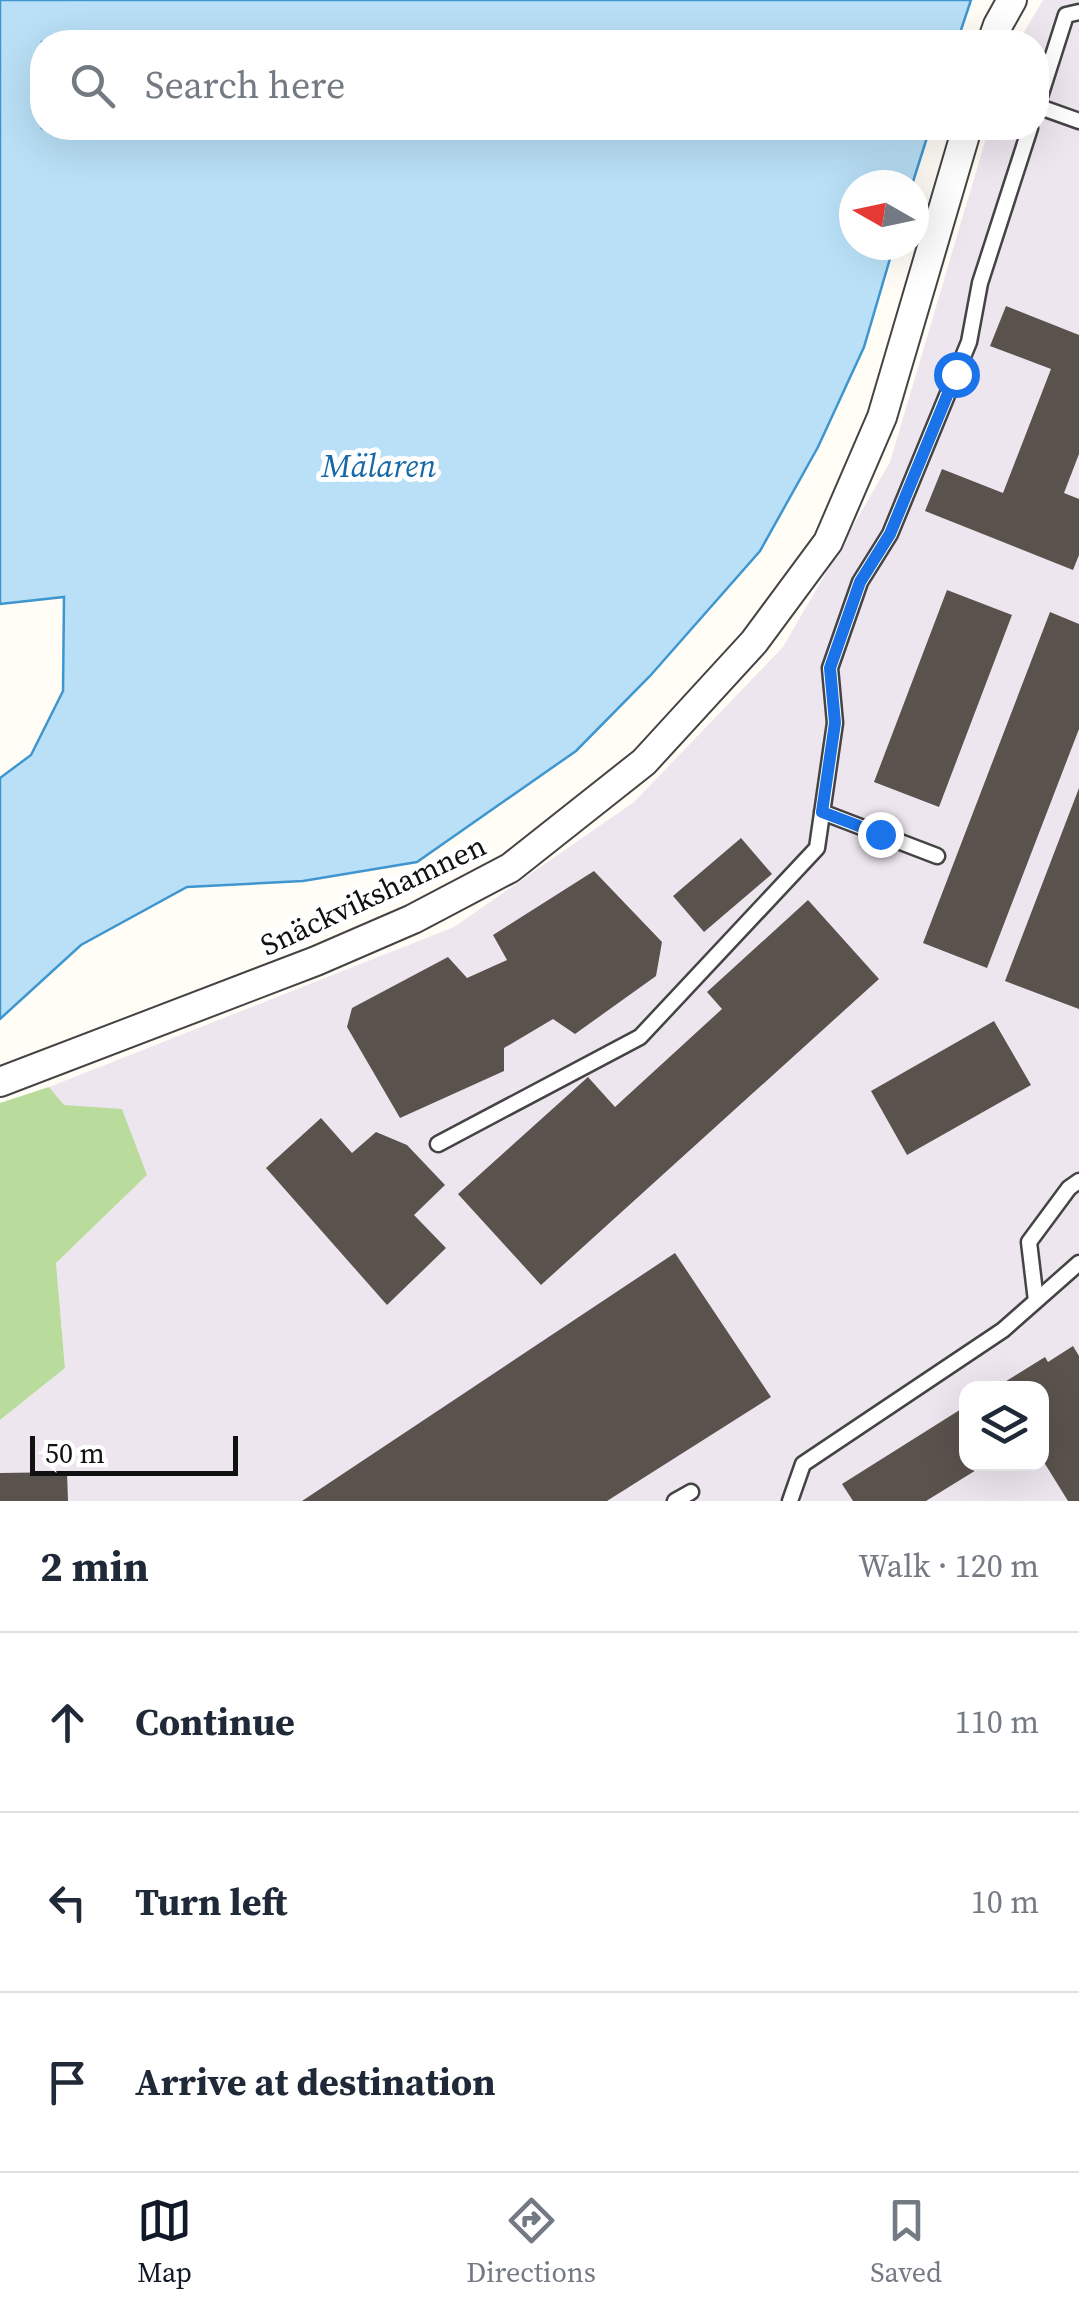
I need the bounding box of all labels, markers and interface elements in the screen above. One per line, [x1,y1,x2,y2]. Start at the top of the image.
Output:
search box [30,30,1049,140]
icon: search [65,58,120,113]
text: Search here [145,59,345,111]
north arrow [839,170,929,260]
route start [934,352,980,398]
water label: Mälaren [321,444,436,488]
route end [858,812,904,858]
street label: Snäckvikshamnen [254,825,492,965]
map controls [959,1381,1049,1471]
button: layers [959,1381,1049,1471]
scale bar [30,1431,238,1476]
text: 50 m [45,1434,105,1472]
text: 2 min [40,1537,149,1595]
text: Walk · 120 m [858,1544,1039,1588]
icon: ahead [40,1695,95,1750]
text: Continue [135,1696,295,1748]
text: 110 m [955,1700,1039,1744]
icon: left [40,1875,95,1930]
text: Turn left [135,1876,287,1928]
text: 10 m [971,1880,1039,1924]
icon: arrive [40,2055,95,2110]
text: Arrive at destination [135,2056,496,2108]
tab: Map [137,2193,192,2291]
tab: Directions [466,2193,596,2291]
tab: Saved [870,2193,942,2291]

